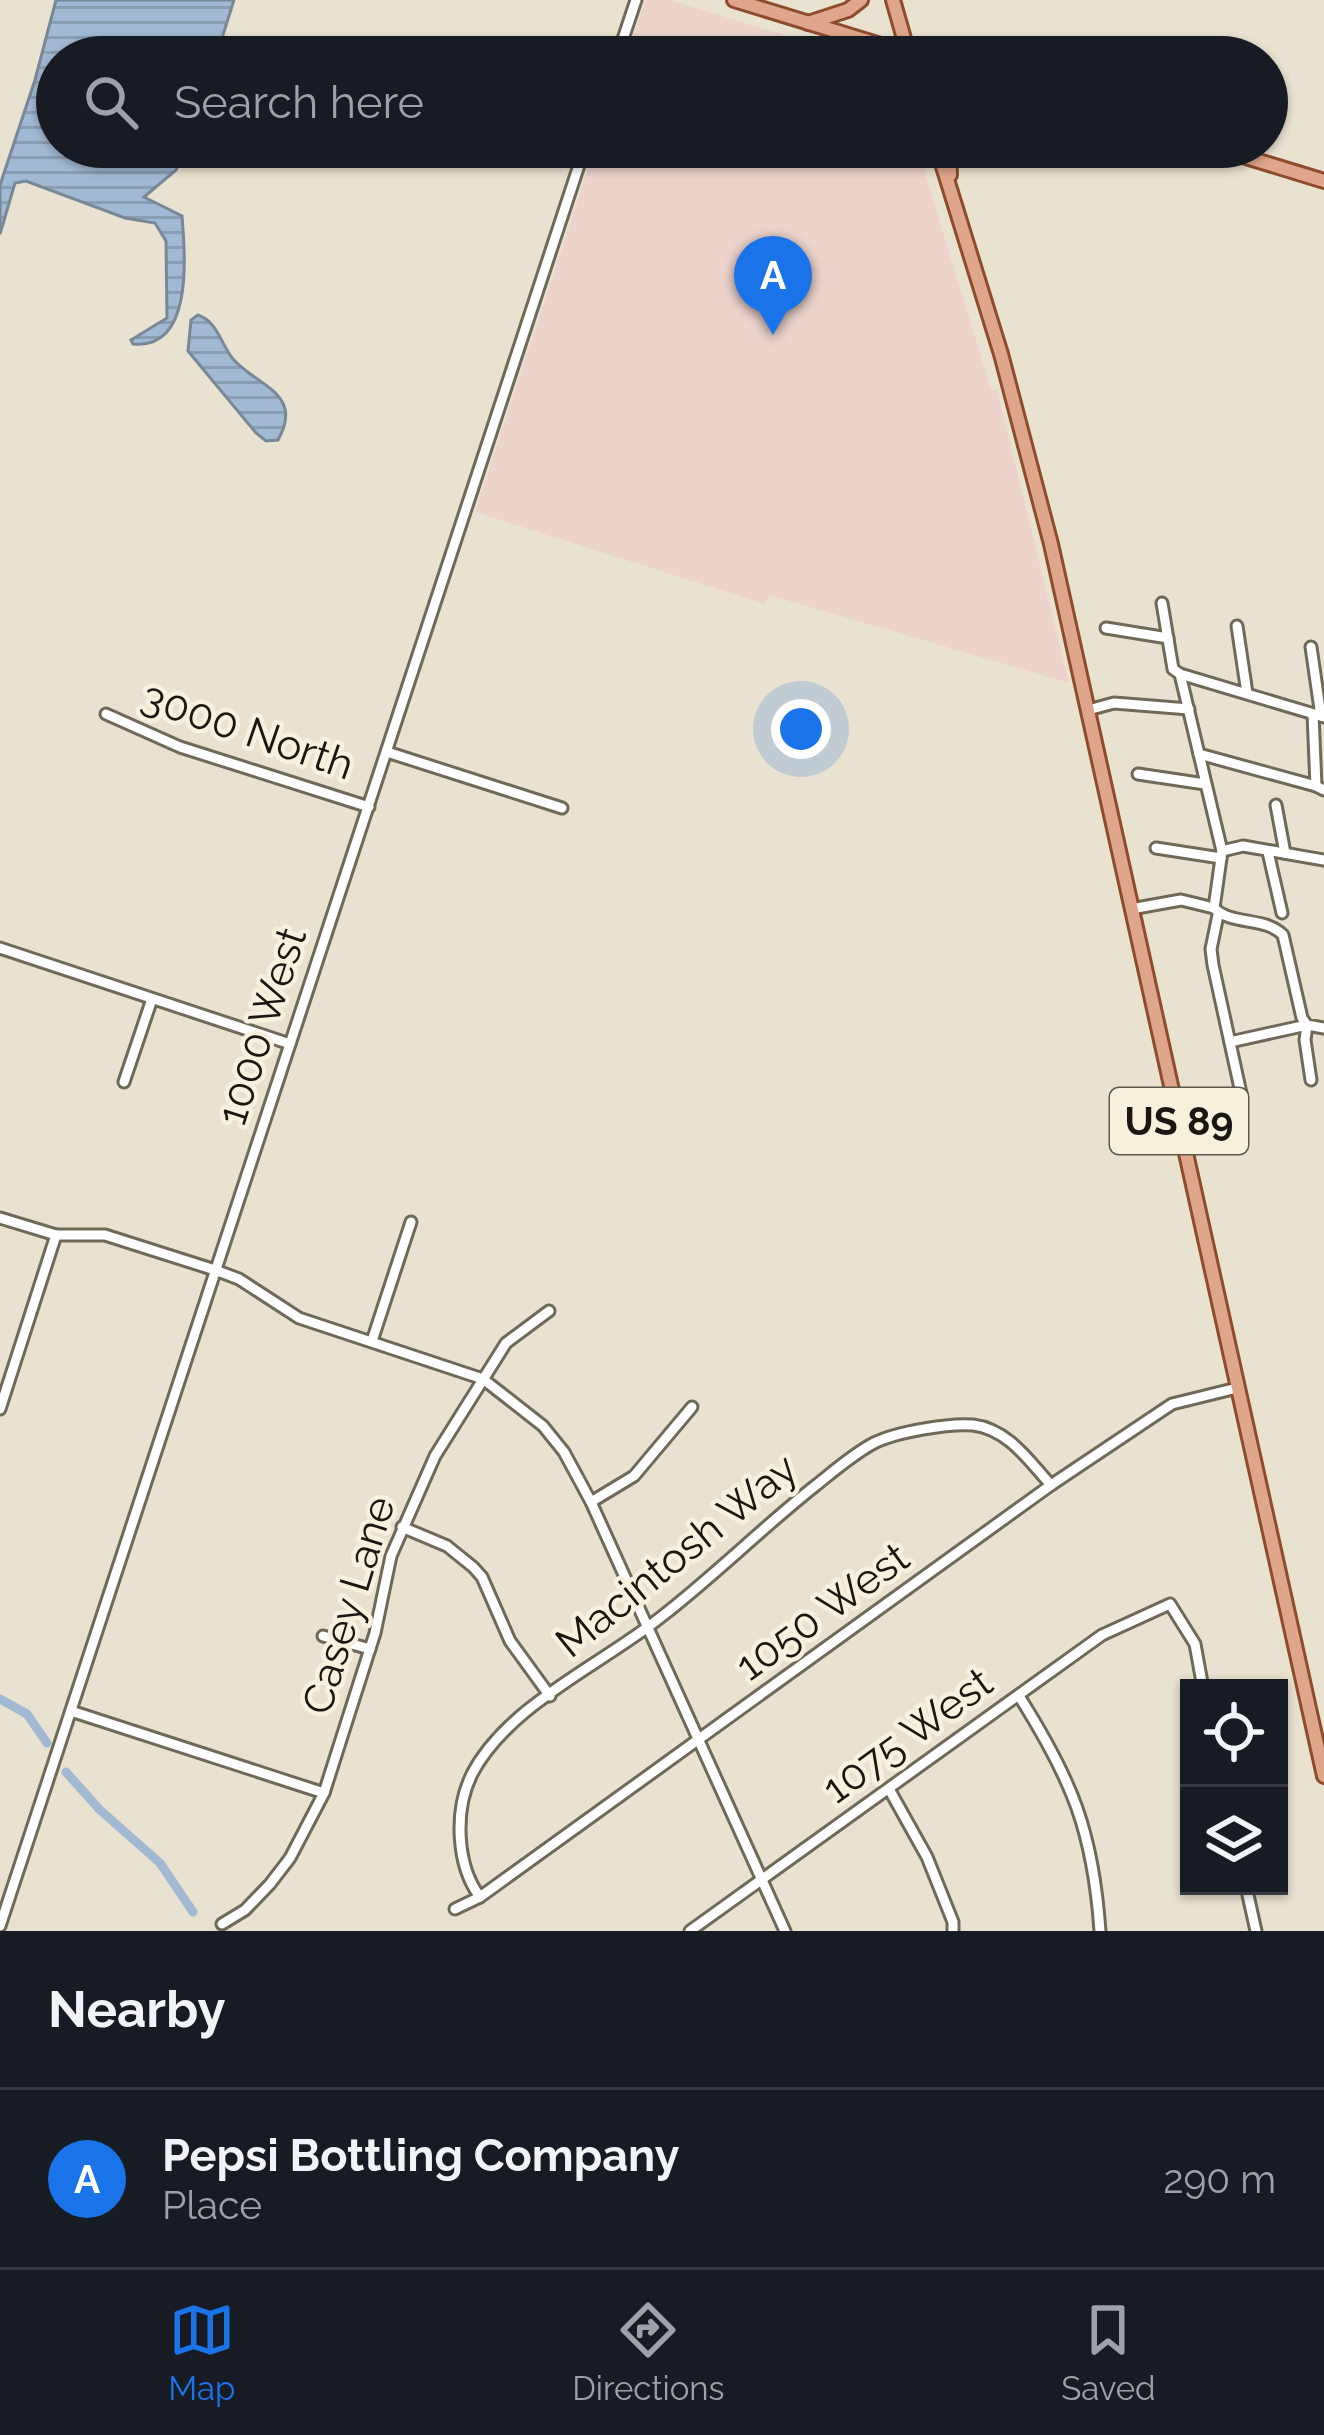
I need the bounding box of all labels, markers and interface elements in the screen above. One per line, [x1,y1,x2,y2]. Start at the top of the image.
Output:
search box [36,36,1288,168]
icon: search [78,69,144,135]
text: Search here [174,76,424,129]
pin: A [734,236,812,335]
street label: 3000 North [136,671,360,790]
your location [771,699,831,759]
street label: 1000 West [207,921,316,1131]
road number: US 89 [1110,1088,1248,1154]
street label: Macintosh Way [546,1443,807,1667]
street label: Casey Lane [292,1490,405,1720]
street label: 1050 West [726,1532,918,1690]
street label: 1075 West [813,1658,1002,1813]
map controls [1180,1679,1288,1895]
button: locate [1180,1679,1288,1787]
button: layers [1180,1787,1288,1895]
text: Nearby [48,1979,225,2039]
text: Pepsi Bottling Company [162,2129,680,2182]
text: A [74,2156,100,2202]
text: 290 m [1163,2156,1276,2202]
text: Place [162,2182,262,2228]
tab: Map [168,2297,235,2408]
tab: Directions [572,2297,725,2408]
tab: Saved [1061,2297,1156,2408]

